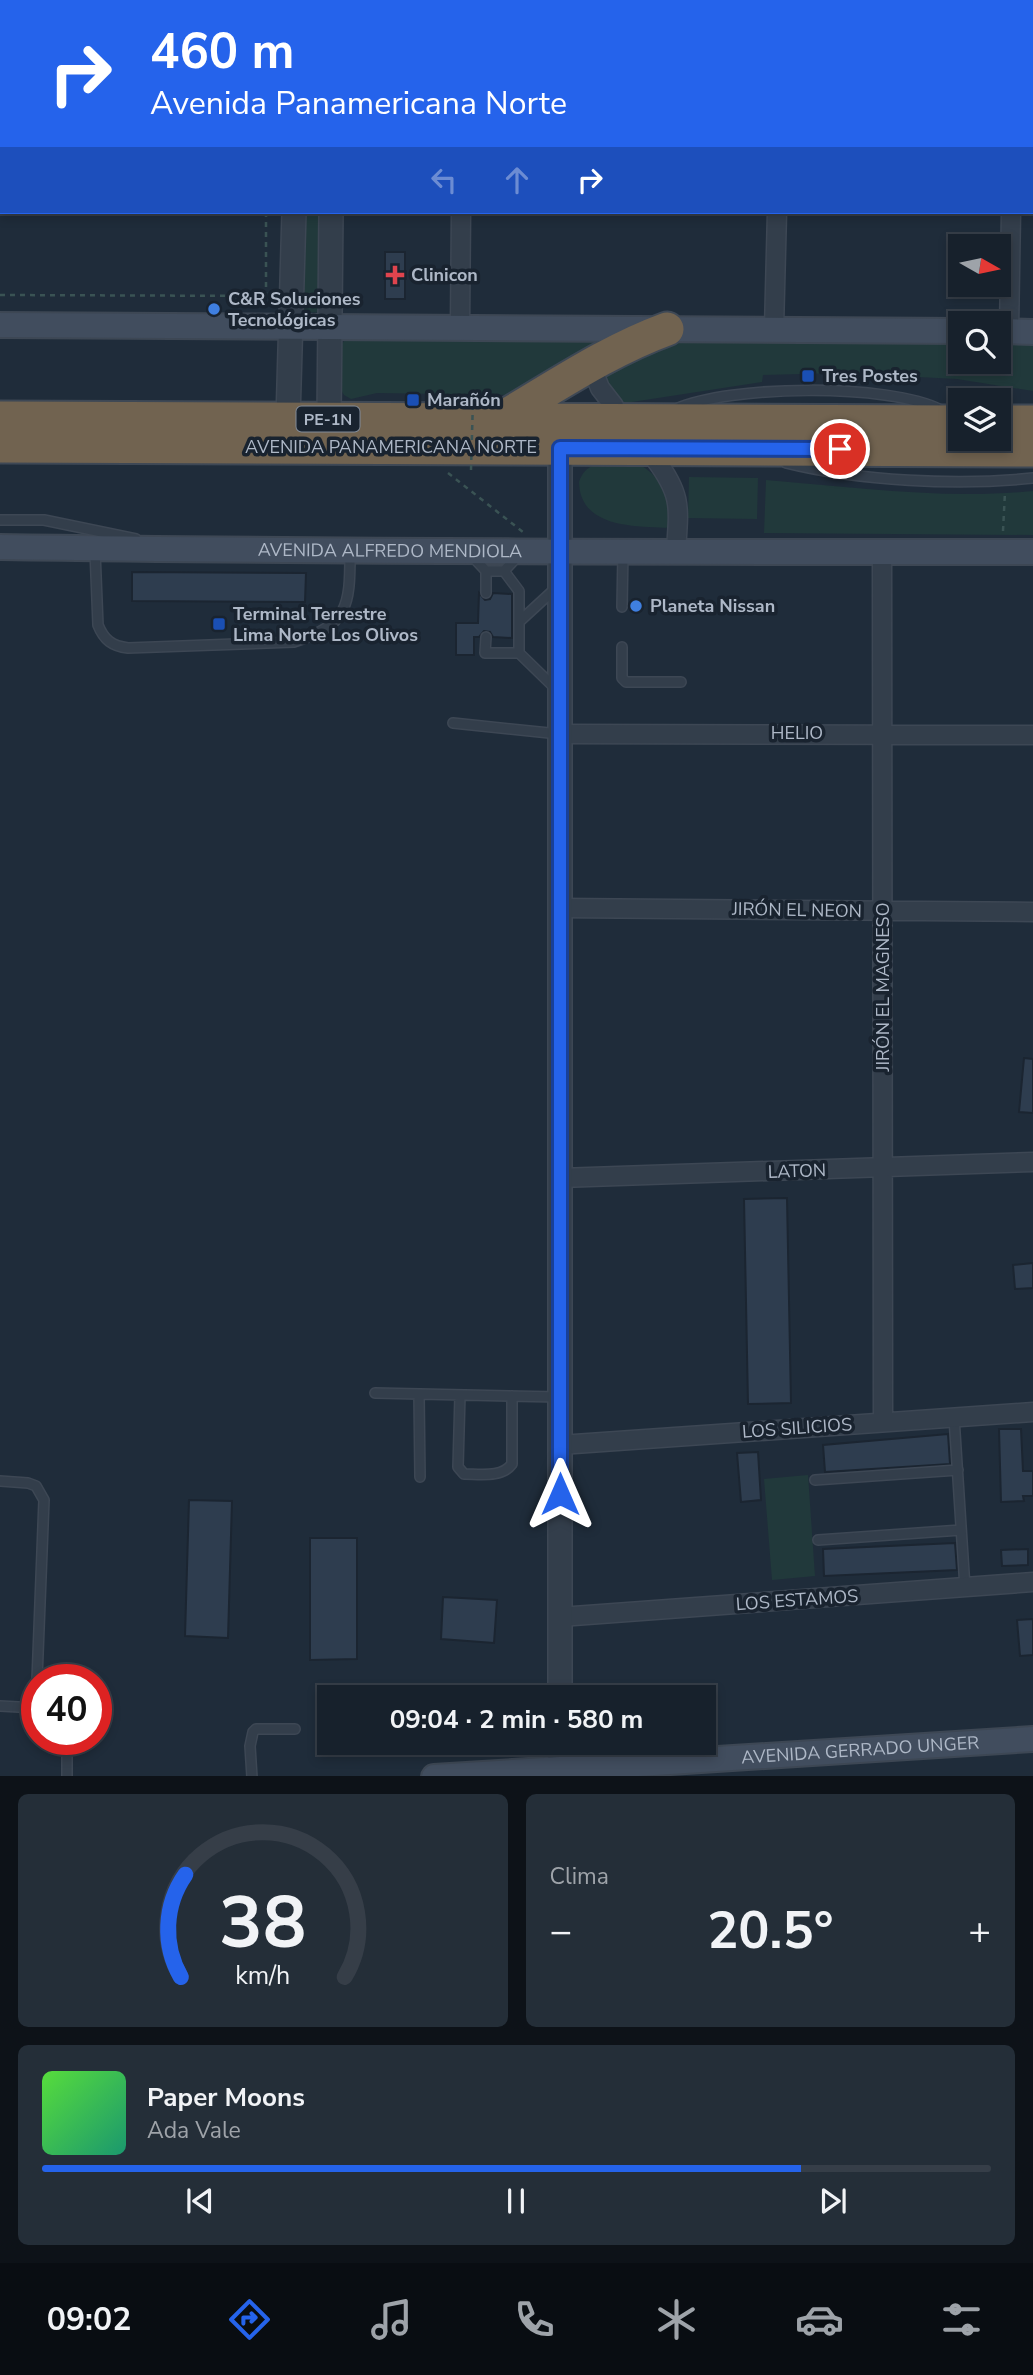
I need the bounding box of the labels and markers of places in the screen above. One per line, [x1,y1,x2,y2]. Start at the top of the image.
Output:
place label: Clinicon [411,263,478,287]
marker: Clinicon [385,265,405,285]
place label: C&R Soluciones Tecnológicas [228,287,361,332]
marker: C&R Soluciones Tecnológicas [206,301,222,317]
place label: Tres Postes [822,364,918,388]
marker: Tres Postes [800,368,816,384]
place label: Marañón [427,388,501,412]
marker: Marañón [405,392,421,408]
pin [810,419,870,479]
place label: Planeta Nissan [650,594,775,618]
marker: Planeta Nissan [628,598,644,614]
place label: Terminal Terrestre Lima Norte Los Olivos [233,602,418,647]
marker: Terminal Terrestre Lima Norte Los Olivos [211,616,227,632]

